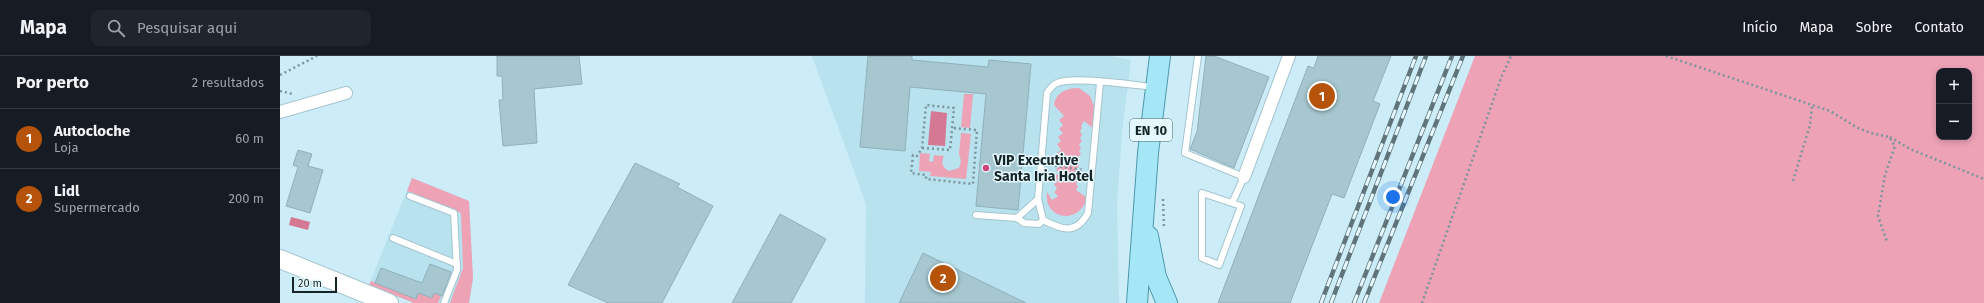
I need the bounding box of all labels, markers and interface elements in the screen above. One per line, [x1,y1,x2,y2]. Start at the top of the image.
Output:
search box [91,10,371,46]
text: Mapa [20,16,67,39]
icon: search [105,17,127,39]
text: Pesquisar aqui [137,19,237,37]
text: Início [1742,19,1777,36]
text: Mapa [1799,19,1834,36]
text: Sobre [1856,19,1892,36]
text: Contato [1914,19,1964,36]
map controls [1936,68,1972,140]
button: + [1936,68,1972,104]
text: Por perto [16,72,89,93]
text: 2 resultados [192,75,264,90]
pin: 1 [1309,81,1335,111]
button: − [1936,104,1972,140]
road number: EN 10 [1130,119,1172,141]
text: Autocloche [54,122,130,140]
text: 1 [26,131,32,146]
text: 60 m [235,131,264,146]
text: Loja [54,140,78,155]
place label: VIP Executive Santa Iria Hotel [993,152,1094,185]
marker: VIP Executive Santa Iria Hotel [981,163,991,173]
text: Lidl [54,182,79,200]
your location [1383,187,1403,207]
text: 2 [26,191,32,206]
text: 200 m [228,191,264,206]
text: Supermercado [54,200,140,215]
pin: 2 [930,263,956,293]
scale bar [292,275,337,294]
text: 20 m [298,277,322,290]

